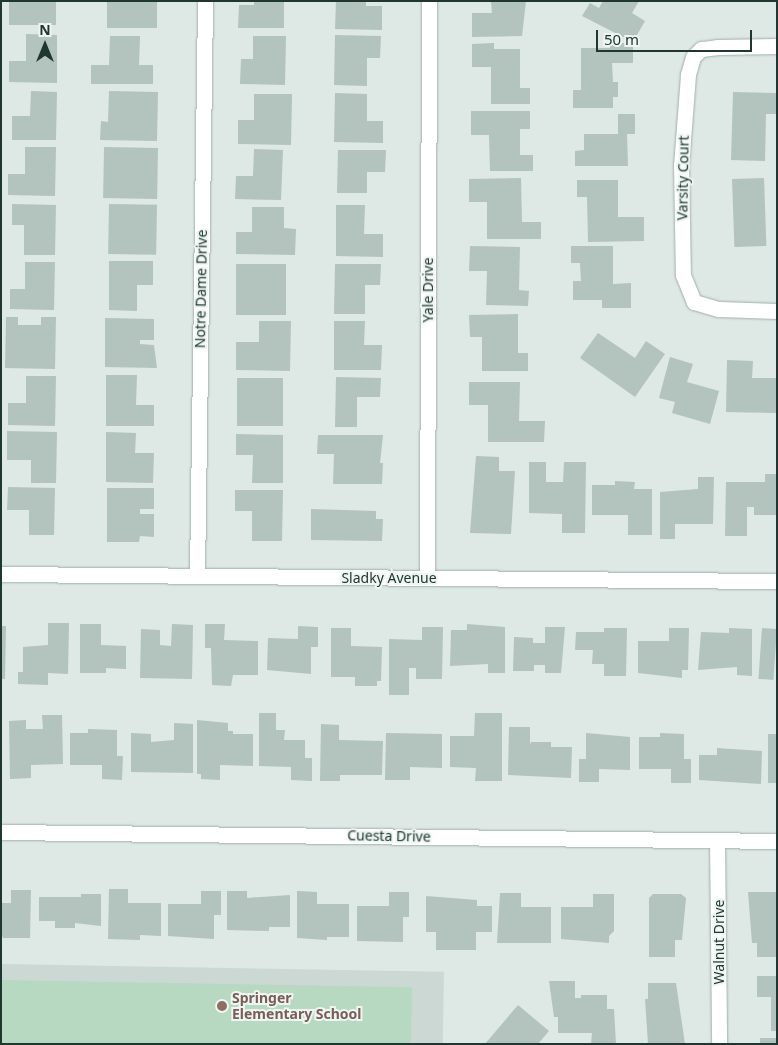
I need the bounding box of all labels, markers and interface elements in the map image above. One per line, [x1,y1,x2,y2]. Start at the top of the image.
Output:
north arrow [20,20,70,70]
text: N [39,20,51,39]
scale bar [598,20,754,52]
text: 50 m [604,29,639,49]
street label: Varsity Court [674,136,692,220]
street label: Notre Dame Drive [192,230,210,348]
street label: Yale Drive [420,258,436,322]
street label: Sladky Avenue [341,570,437,586]
street label: Cuesta Drive [347,827,431,845]
street label: Walnut Drive [711,900,727,984]
place label: Springer Elementary School [232,990,362,1022]
marker: Springer Elementary School [216,1000,228,1012]

